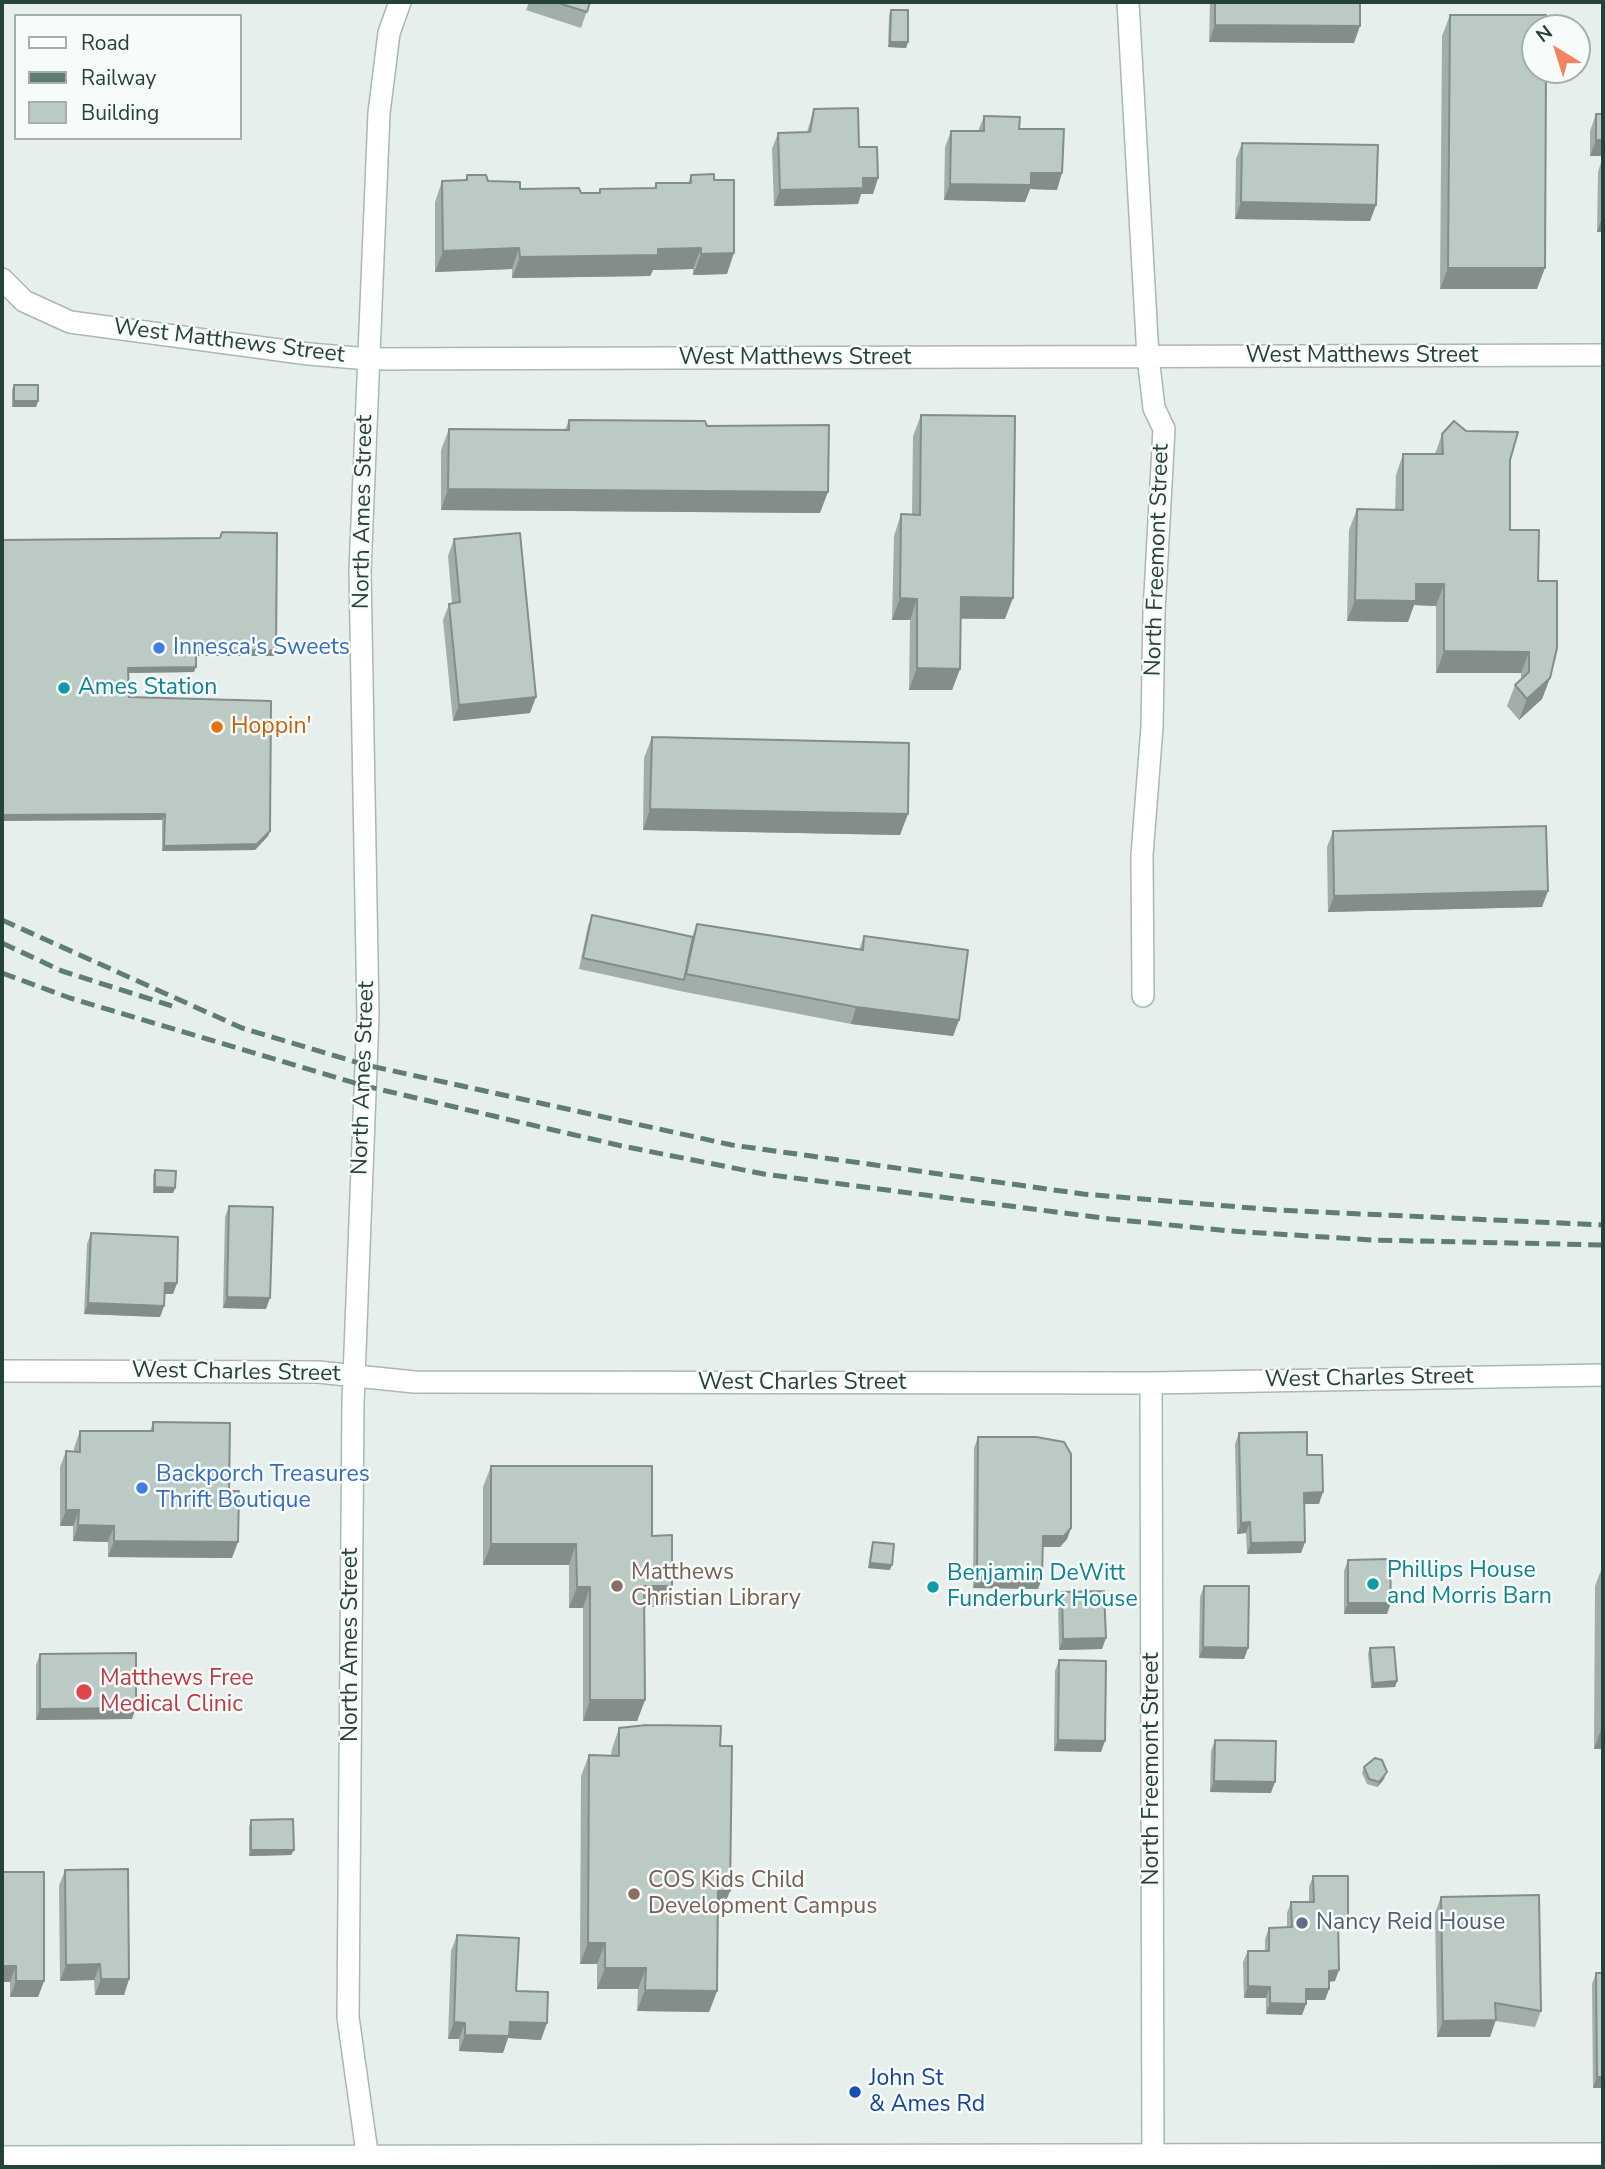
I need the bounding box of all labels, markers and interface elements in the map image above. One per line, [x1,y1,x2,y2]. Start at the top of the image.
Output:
legend [14,14,242,140]
north arrow [1521,14,1591,84]
text: N [1531,19,1558,49]
text: Road [81,29,130,57]
text: Railway [81,64,156,92]
text: Building [81,99,159,127]
street label: West Matthews Street [112,314,346,370]
street label: West Matthews Street [1246,342,1478,370]
street label: West Matthews Street [679,344,911,372]
street label: North Ames Street [349,415,379,609]
street label: North Freemont Street [1140,443,1176,677]
place label: Innesca's Sweets [173,634,350,662]
marker: Innesca's Sweets [151,640,167,656]
place label: Ames Station [78,674,217,702]
marker: Ames Station [56,680,72,696]
place label: Hoppin' [231,713,312,741]
marker: Hoppin' [209,719,225,735]
street label: North Ames Street [347,981,381,1175]
street label: West Charles Street [131,1357,341,1389]
street label: West Charles Street [1264,1363,1474,1395]
street label: West Charles Street [698,1369,906,1397]
place label: Backporch Treasures Thrift Boutique [156,1461,370,1515]
marker: Backporch Treasures Thrift Boutique [134,1480,150,1496]
street label: North Ames Street [337,1548,365,1742]
place label: Phillips House and Morris Barn [1387,1557,1552,1611]
place label: Matthews Christian Library [631,1559,801,1613]
place label: Benjamin DeWitt Funderburk House [947,1560,1138,1614]
marker: Phillips House and Morris Barn [1365,1576,1381,1592]
marker: Matthews Christian Library [609,1578,625,1594]
marker: Benjamin DeWitt Funderburk House [925,1579,941,1595]
street label: North Freemont Street [1138,1653,1166,1885]
place label: Matthews Free Medical Clinic [100,1665,254,1719]
marker: Matthews Free Medical Clinic [74,1682,94,1702]
place label: COS Kids Child Development Campus [648,1867,877,1921]
marker: COS Kids Child Development Campus [626,1886,642,1902]
place label: Nancy Reid House [1316,1909,1505,1937]
marker: Nancy Reid House [1294,1915,1310,1931]
place label: John St & Ames Rd [869,2065,985,2119]
marker: John St & Ames Rd [847,2084,863,2100]

